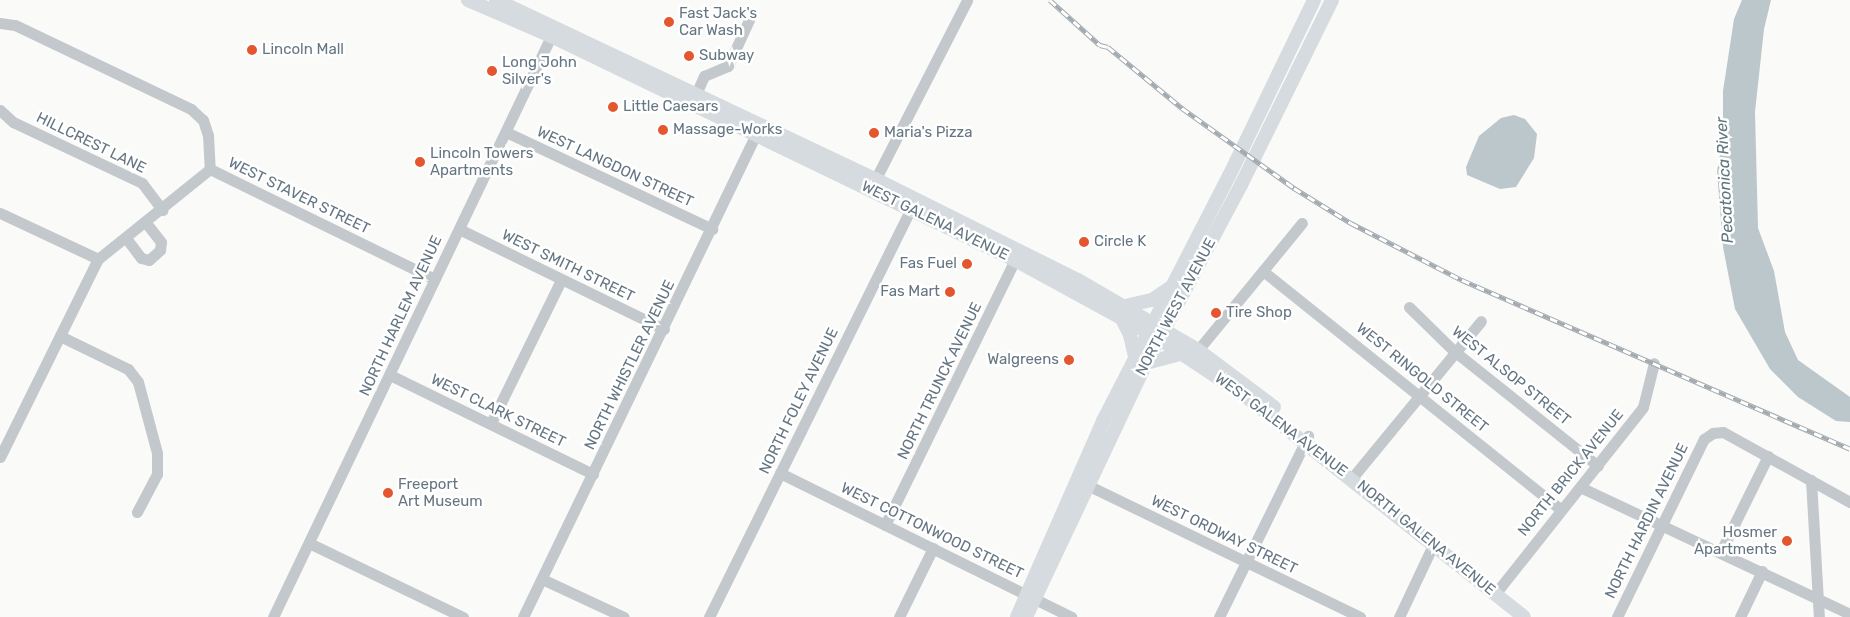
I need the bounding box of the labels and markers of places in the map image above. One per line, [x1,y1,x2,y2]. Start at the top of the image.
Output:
place label: Fast Jack's Car Wash [679,4,757,39]
marker: Fast Jack's Car Wash [663,16,675,28]
place label: Lincoln Mall [262,41,344,59]
marker: Lincoln Mall [246,44,258,56]
place label: Subway [699,47,754,65]
marker: Subway [683,50,695,62]
place label: Long John Silver's [502,53,577,88]
marker: Long John Silver's [486,65,498,77]
place label: Little Caesars [623,98,718,116]
marker: Little Caesars [607,101,619,113]
place label: Massage-Works [673,121,782,139]
marker: Massage-Works [657,124,669,136]
place label: Maria's Pizza [884,124,973,142]
marker: Maria's Pizza [868,127,880,139]
place label: Lincoln Towers Apartments [430,144,534,179]
marker: Lincoln Towers Apartments [414,156,426,168]
place label: Circle K [1094,233,1146,251]
marker: Circle K [1078,236,1090,248]
place label: Fas Fuel [899,255,957,273]
marker: Fas Fuel [961,258,973,270]
place label: Fas Mart [880,283,940,301]
marker: Fas Mart [944,286,956,298]
place label: Tire Shop [1226,304,1292,322]
marker: Tire Shop [1210,307,1222,319]
place label: Walgreens [987,351,1059,369]
marker: Walgreens [1063,354,1075,366]
place label: Freeport Art Museum [398,475,483,510]
marker: Freeport Art Museum [382,487,394,499]
place label: Hosmer Apartments [1694,523,1777,558]
marker: Hosmer Apartments [1781,535,1793,547]

